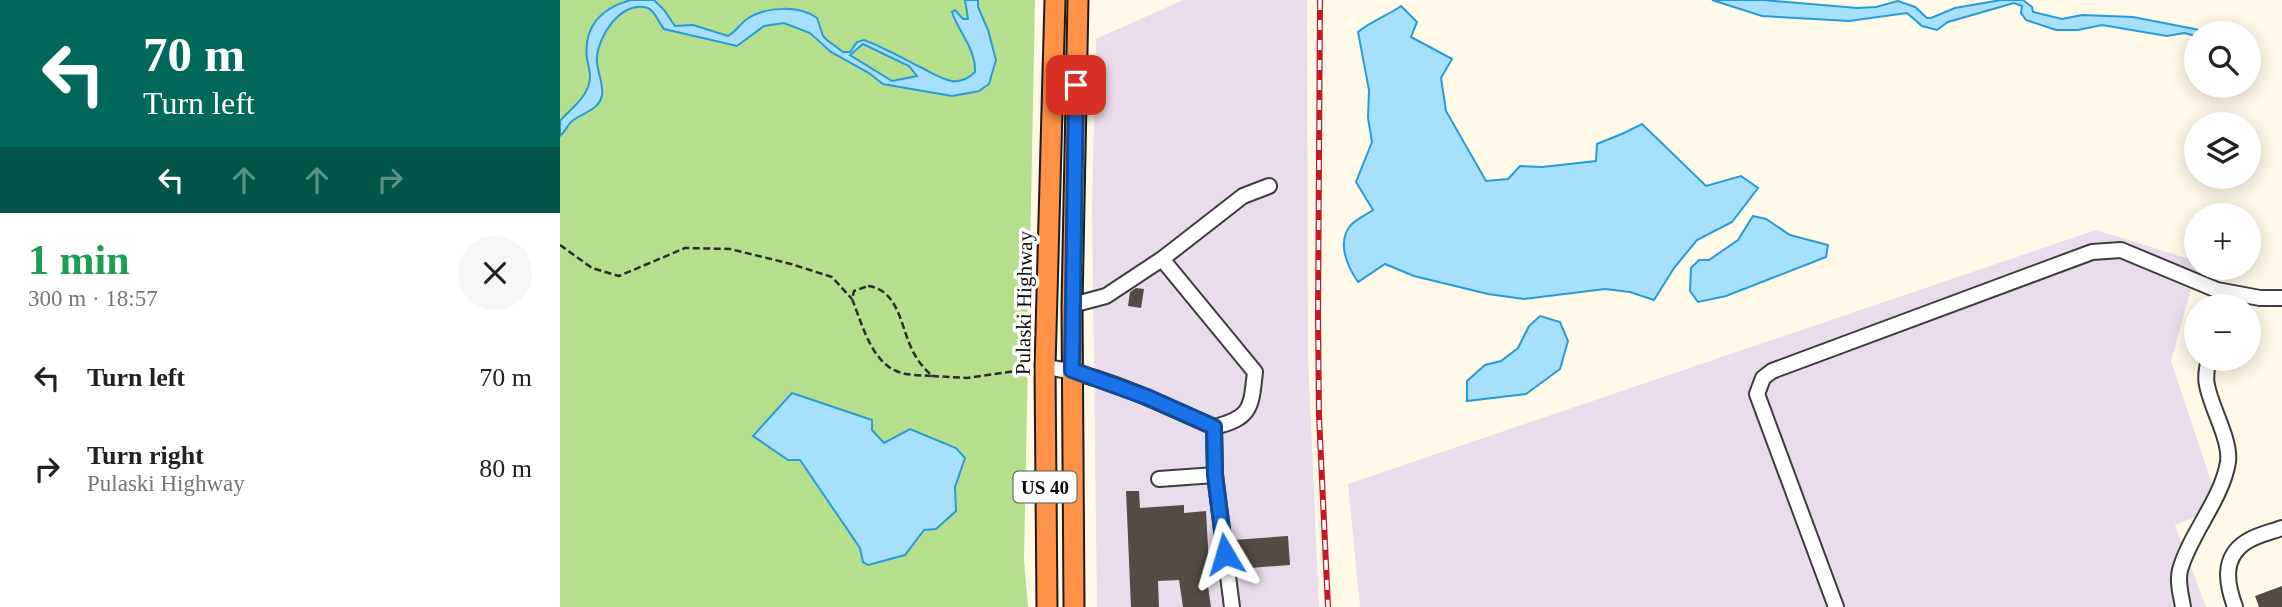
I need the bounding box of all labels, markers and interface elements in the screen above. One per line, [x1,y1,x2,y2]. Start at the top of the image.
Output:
map controls [2184,21,2261,371]
button: search [2184,21,2261,98]
text: 70 m [143,27,245,82]
icon: left [28,28,119,119]
pin [1046,55,1106,115]
icon: arrive [1057,66,1095,104]
text: Turn left [143,85,255,121]
button: layers [2184,112,2261,189]
icon: left [152,161,190,199]
icon: ahead [225,161,263,199]
icon: ahead [298,161,336,199]
icon: right [371,161,409,199]
button: + [2184,203,2261,280]
street label: Pulaski Highway [1011,230,1037,375]
button: close [458,236,532,310]
text: 1 min [28,237,130,283]
text: 300 m · 18:57 [28,286,158,311]
button: − [2184,294,2261,371]
icon: left [28,359,66,397]
text: Turn left [87,363,185,392]
text: 70 m [479,363,532,392]
text: Turn right [87,441,204,470]
icon: right [28,450,66,488]
text: 80 m [479,454,532,483]
text: Pulaski Highway [87,471,245,496]
road number: US 40 [1014,472,1076,502]
position arrow [1188,517,1262,591]

